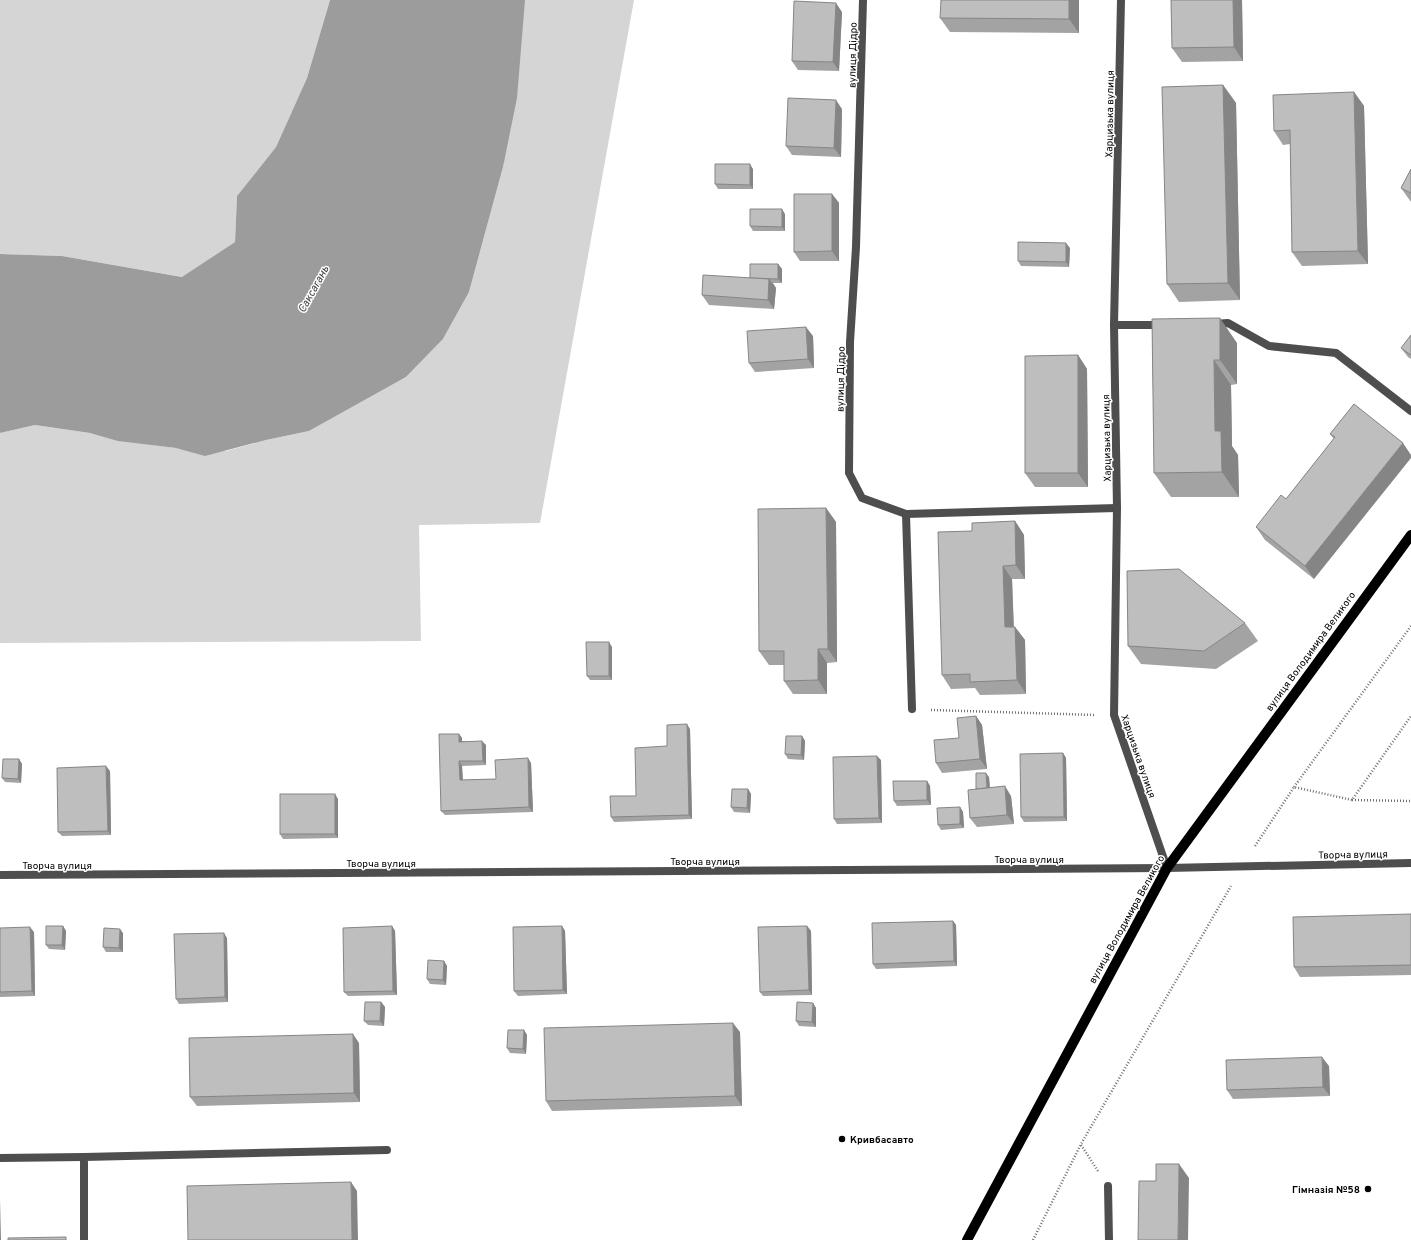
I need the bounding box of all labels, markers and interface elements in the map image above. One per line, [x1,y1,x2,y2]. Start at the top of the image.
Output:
street label: вулиця Дідро [846,22,861,88]
street label: Харцизька вулиця [1103,70,1118,158]
water label: Саксагань [295,263,333,316]
street label: вулиця Дідро [834,346,849,412]
street label: Харцизька вулиця [1100,394,1115,482]
street label: вулиця Володимира Великого [1263,589,1359,714]
street label: Харцизька вулиця [1117,713,1158,800]
street label: Творча вулиця [1318,848,1388,863]
street label: вулиця Володимира Великого [1087,853,1168,986]
street label: Творча вулиця [994,854,1064,867]
street label: Творча вулиця [670,856,740,869]
street label: Творча вулиця [346,858,416,871]
street label: Творча вулиця [22,860,92,873]
marker: Кривбасавто [837,1134,847,1144]
place label: Кривбасавто [850,1134,914,1147]
place label: Гімназія №58 [1292,1184,1360,1197]
marker: Гімназія №58 [1363,1184,1373,1194]

